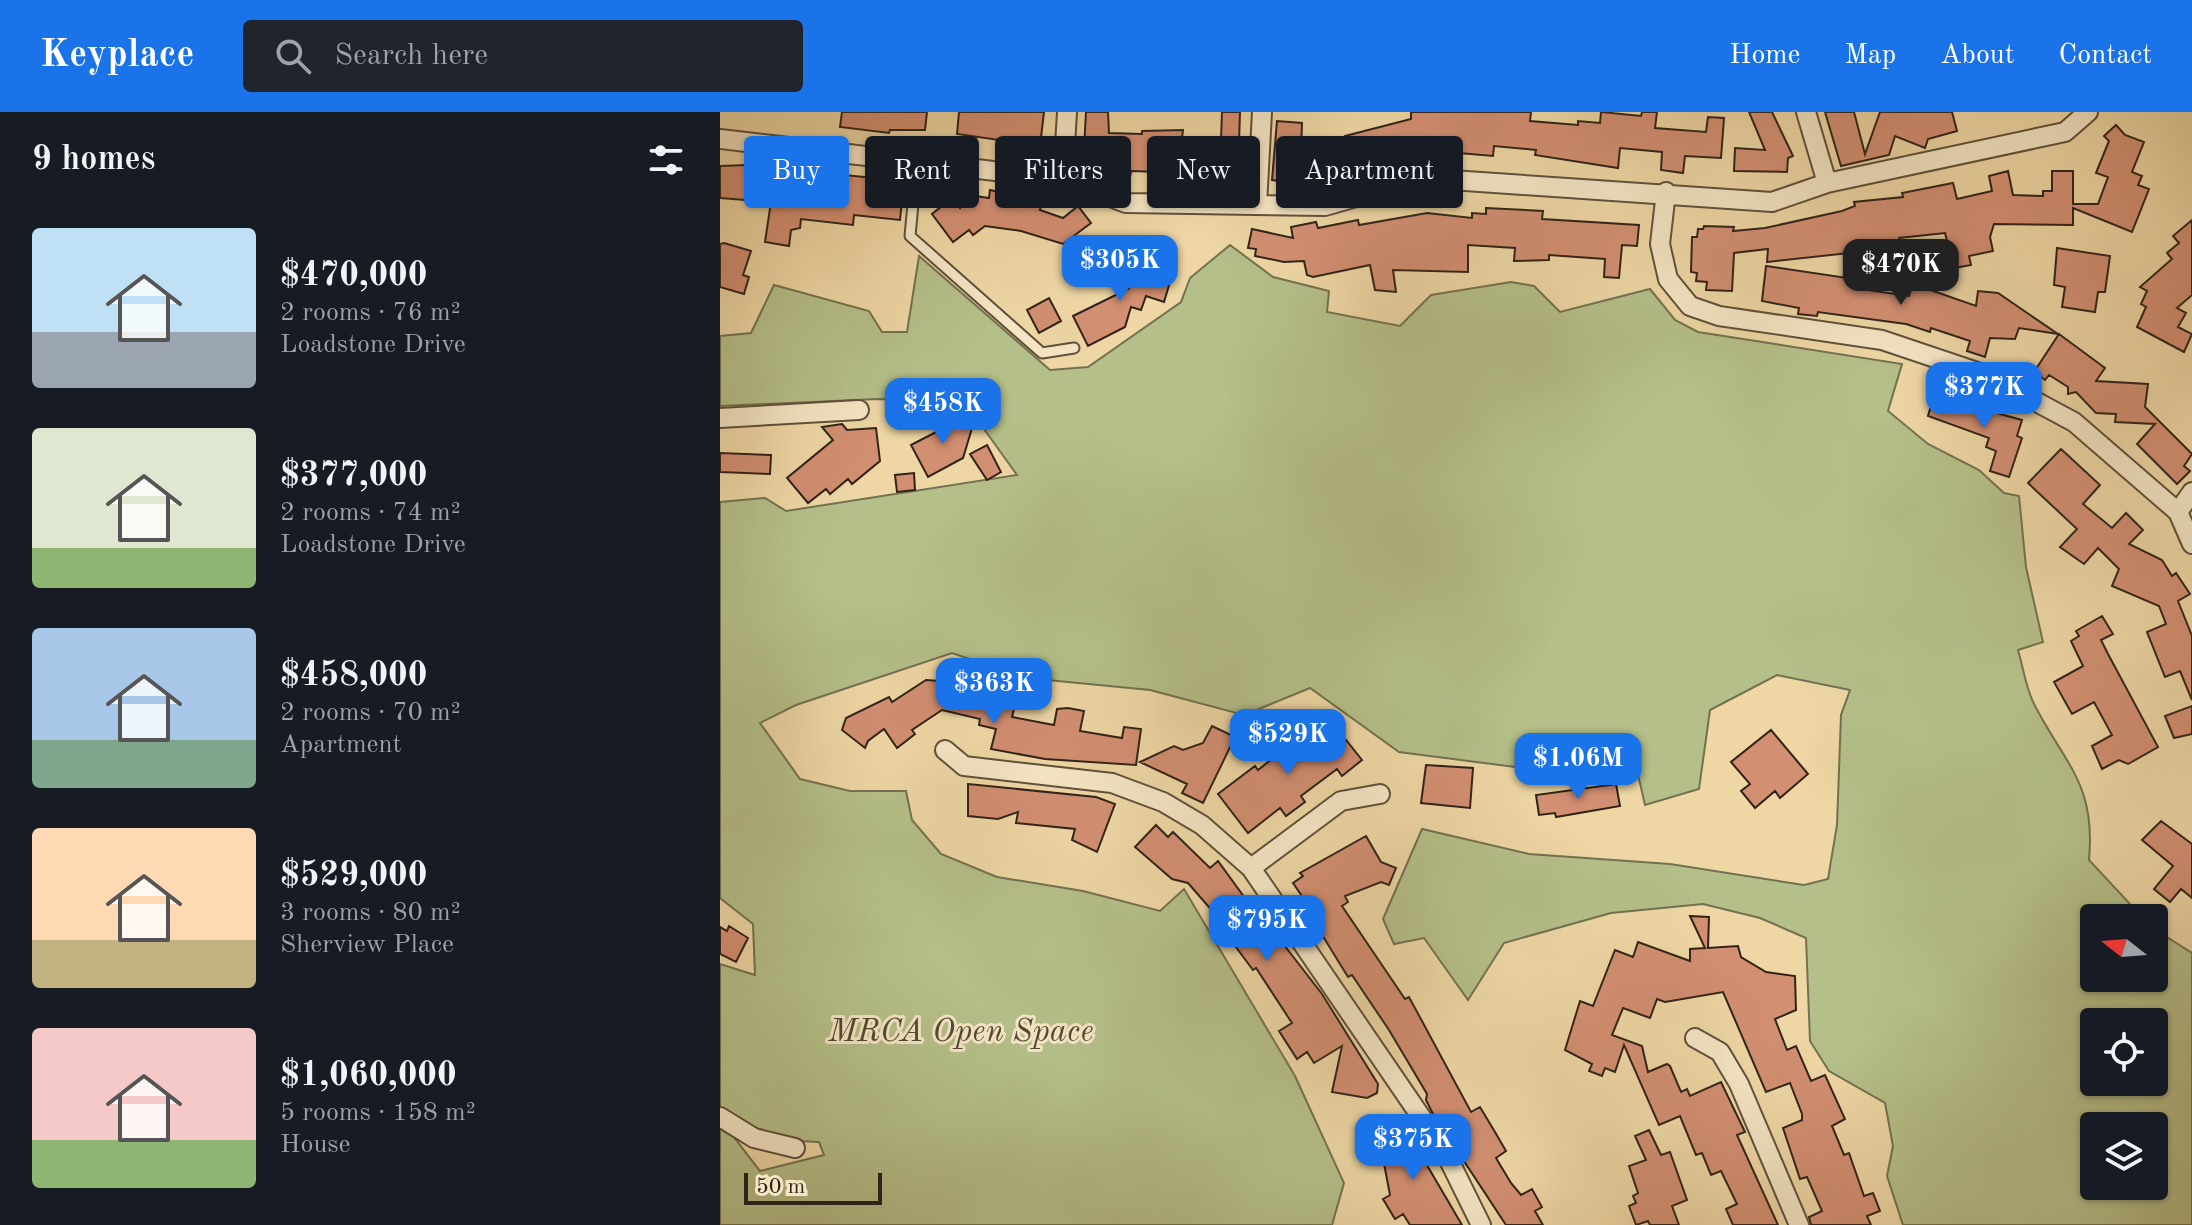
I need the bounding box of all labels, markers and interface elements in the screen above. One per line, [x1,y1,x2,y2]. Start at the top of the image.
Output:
search box [243,20,803,92]
icon: search [271,34,315,78]
text: Keyplace [40,37,195,75]
text: Search here [335,41,488,71]
text: Home [1729,42,1800,70]
text: Map [1844,42,1896,70]
text: About [1940,42,2015,70]
text: Contact [2059,42,2152,70]
chip: Buy [744,136,849,208]
chip: Rent [865,136,979,208]
chip: Filters [995,136,1131,208]
chip: New [1147,136,1260,208]
chip: Apartment [1276,136,1463,208]
icon: filters [644,138,688,182]
text: 9 homes [32,143,155,177]
pin: $305K [1064,235,1176,303]
pin: $470K [1845,239,1957,307]
text: $305K [1080,248,1160,274]
text: $470K [1861,252,1941,278]
text: $470,000 [280,259,428,293]
icon: home [96,260,192,356]
text: 2 rooms · 76 m² [280,300,461,326]
text: Loadstone Drive [280,332,466,358]
pin: $377K [1928,362,2040,430]
text: $377K [1944,375,2024,401]
pin: $458K [887,378,999,446]
text: $458K [903,391,983,417]
text: $377,000 [280,459,428,493]
icon: home [96,460,192,556]
text: 2 rooms · 74 m² [280,500,461,526]
text: Loadstone Drive [280,532,466,558]
pin: $363K [938,658,1050,726]
text: $458,000 [280,659,428,693]
icon: home [96,660,192,756]
text: $363K [954,671,1034,697]
text: 2 rooms · 70 m² [280,700,461,726]
pin: $529K [1232,709,1344,777]
text: $529K [1248,722,1328,748]
text: Apartment [280,732,402,758]
pin: $1.06M [1513,733,1643,801]
text: $1.06M [1533,746,1623,772]
text: $529,000 [280,859,428,893]
icon: home [96,860,192,956]
pin: $795K [1211,895,1323,963]
text: 3 rooms · 80 m² [280,900,461,926]
north arrow [2080,904,2168,992]
map controls [2080,904,2168,1200]
text: $795K [1227,908,1307,934]
text: Sherview Place [280,932,454,958]
button: locate [2080,1008,2168,1096]
park label: MRCA Open Space [827,1017,1094,1049]
text: $1,060,000 [280,1059,457,1093]
icon: home [96,1060,192,1156]
text: 5 rooms · 158 m² [280,1100,476,1126]
button: layers [2080,1112,2168,1200]
pin: $375K [1357,1114,1469,1182]
text: $375K [1373,1127,1453,1153]
text: House [280,1132,351,1158]
scale bar [744,1169,882,1205]
text: 50 m [756,1176,805,1198]

